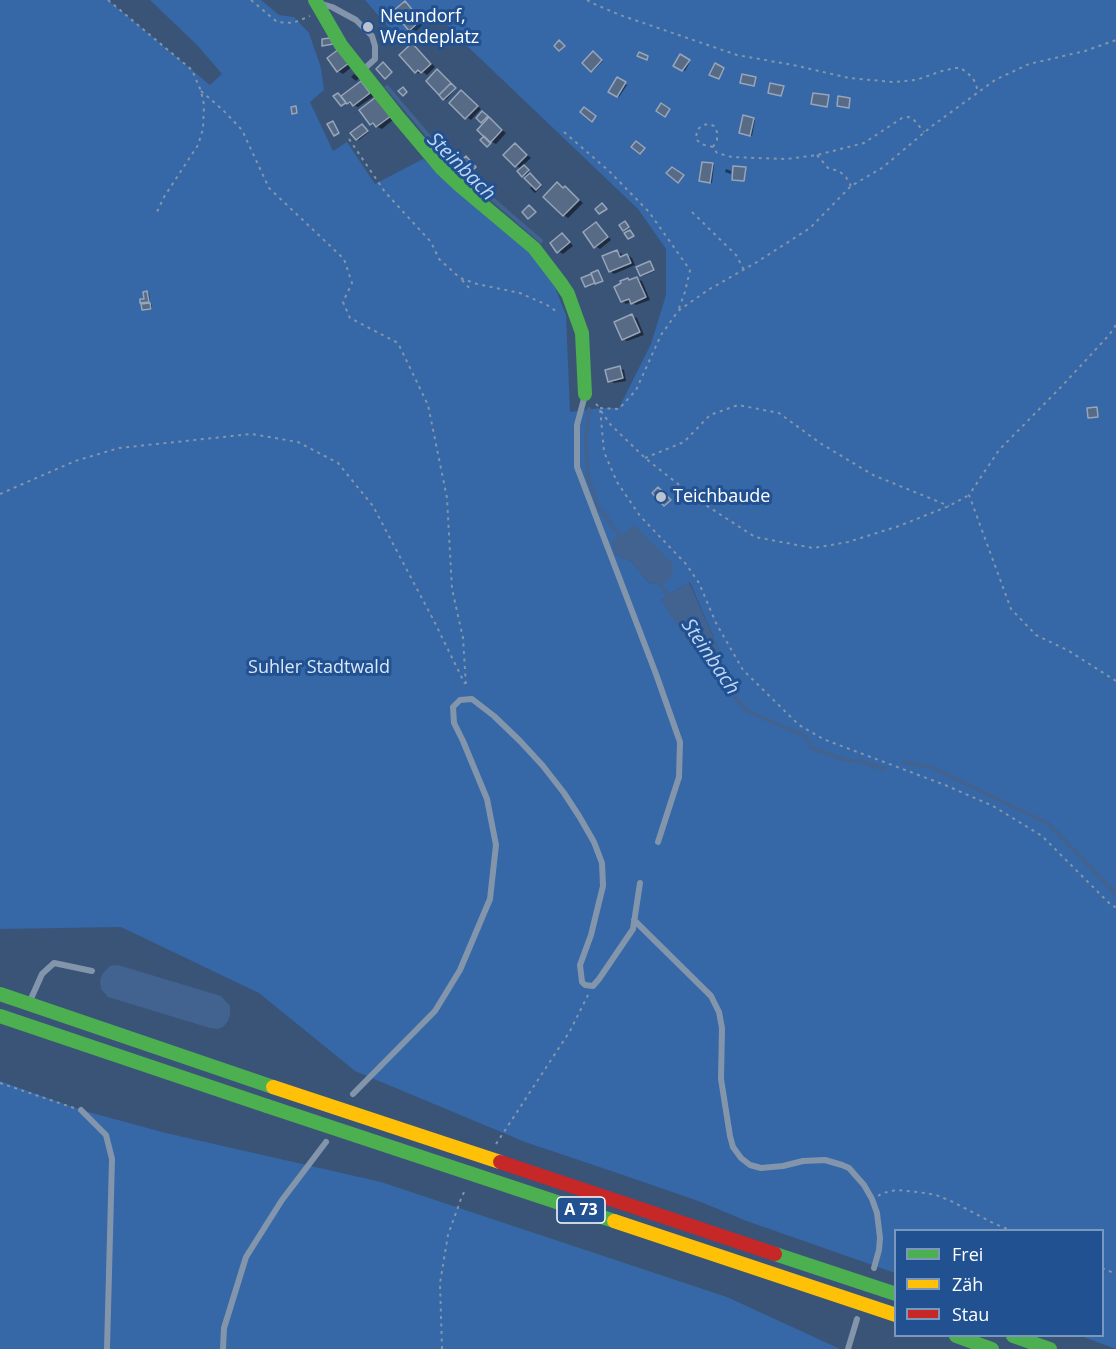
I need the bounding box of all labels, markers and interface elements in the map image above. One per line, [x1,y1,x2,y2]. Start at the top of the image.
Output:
place label: Neundorf, Wendeplatz [380,6,479,48]
marker: Neundorf, Wendeplatz [361,20,375,34]
water label: Steinbach [422,128,500,206]
place label: Teichbaude [673,486,770,508]
marker: Teichbaude [654,490,668,504]
water label: Steinbach [676,614,744,700]
park label: Suhler Stadtwald [248,657,390,679]
road number: A 73 [557,1197,605,1223]
legend [894,1229,1104,1337]
text: Frei [952,1242,983,1266]
text: Zäh [952,1272,983,1296]
text: Stau [952,1302,989,1326]

